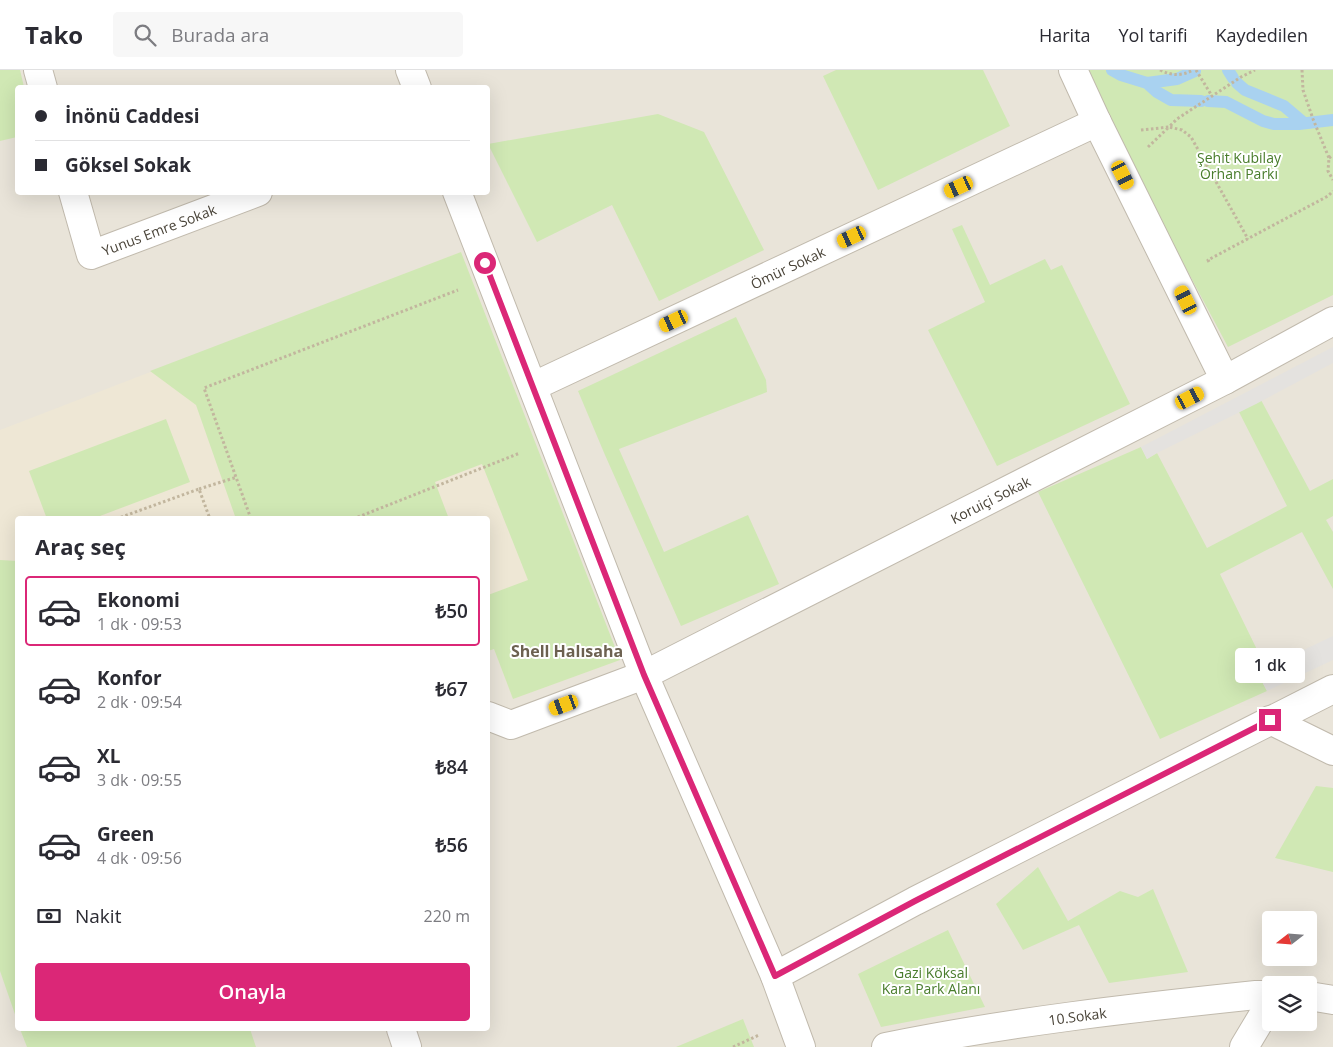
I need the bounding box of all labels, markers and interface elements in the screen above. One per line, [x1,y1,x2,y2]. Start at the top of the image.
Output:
search box [113,12,463,57]
text: Tako [25,18,83,51]
icon: search [131,21,159,49]
text: Burada ara [171,22,269,48]
text: Harita [1039,23,1091,47]
text: Yol tarifi [1119,23,1188,47]
text: Kaydedilen [1216,23,1308,47]
text: İnönü Caddesi [65,103,200,129]
park label: Şehit Kubilay Orhan Parkı [1197,148,1282,183]
text: Göksel Sokak [65,152,191,178]
car [1109,158,1136,192]
car [942,174,975,200]
street label: Yunus Emre Sokak [99,199,219,260]
car [835,224,868,250]
street label: Ömür Sokak [747,241,829,293]
route start [474,252,496,274]
car [1172,283,1199,317]
car [657,308,690,334]
car [1173,385,1206,411]
street label: Koruiçi Sokak [947,471,1034,527]
text: Araç seç [35,531,126,561]
text: Ekonomi [97,587,180,613]
icon: car [37,589,82,634]
text: ₺50 [435,598,468,624]
text: 1 dk · 09:53 [97,613,182,635]
district label: Shell Halısaha [511,640,623,662]
callout: 1 dk [1235,648,1305,682]
text: 1 dk [1254,654,1286,676]
text: Konfor [97,665,162,691]
icon: car [37,667,82,712]
text: ₺67 [435,676,468,702]
text: 2 dk · 09:54 [97,691,182,713]
car [547,693,580,717]
route end [1259,709,1281,731]
text: XL [97,743,120,769]
icon: car [37,745,82,790]
text: ₺84 [435,754,468,780]
text: 3 dk · 09:55 [97,769,182,791]
text: Green [97,821,154,847]
icon: car [37,823,82,868]
text: ₺56 [435,832,468,858]
text: 4 dk · 09:56 [97,847,182,869]
icon: cash [35,902,63,930]
text: Nakit [75,903,121,929]
text: 220 m [424,905,470,927]
north arrow [1262,911,1318,966]
map controls [1262,911,1317,1031]
button: Onayla [35,963,470,1021]
park label: Gazi Köksal Kara Park Alanı [882,963,980,998]
button: layers [1262,976,1317,1031]
street label: 10.Sokak [1047,1002,1108,1029]

